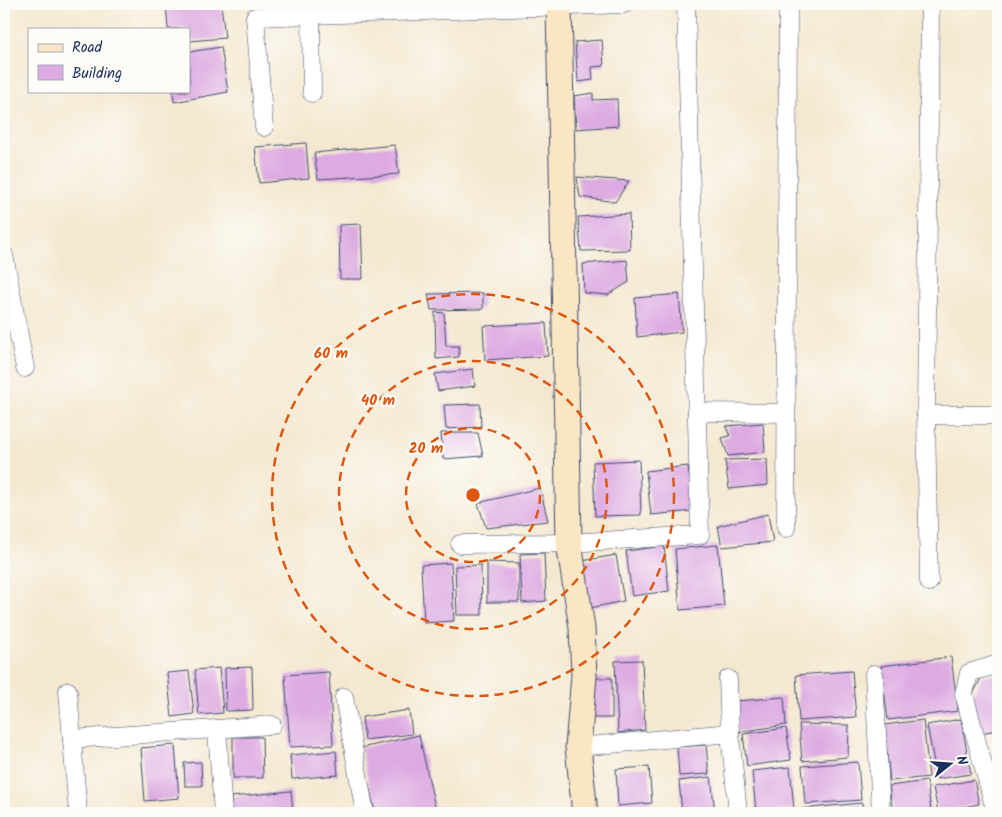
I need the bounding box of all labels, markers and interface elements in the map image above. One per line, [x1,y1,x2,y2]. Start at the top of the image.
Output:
legend [28,28,190,92]
text: Road [72,36,103,60]
text: Building [72,62,122,86]
text: 60 m [314,342,348,366]
text: 40 m [361,389,395,413]
text: 20 m [409,437,443,461]
centre of rings [464,486,482,504]
north arrow [924,740,974,790]
text: N [950,753,973,768]

